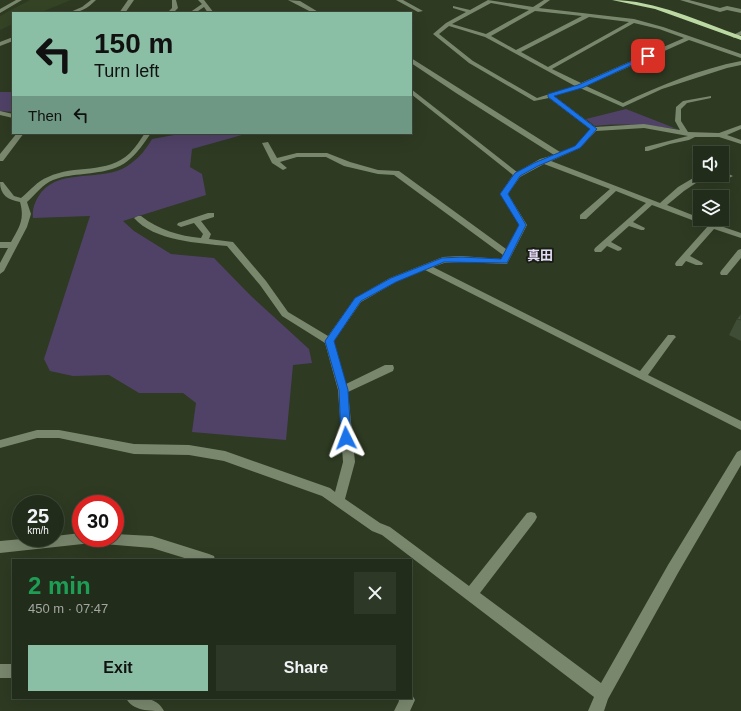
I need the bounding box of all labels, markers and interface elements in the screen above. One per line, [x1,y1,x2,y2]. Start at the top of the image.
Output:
icon: left [28,28,80,80]
text: 150 m [94,28,173,59]
pin [631,39,665,73]
icon: arrive [637,45,659,67]
text: Turn left [94,61,159,81]
icon: left [70,104,92,126]
text: Then [28,107,62,124]
map controls [693,146,729,226]
button: sound [693,146,729,182]
button: layers [693,190,729,226]
district label: 真田 [527,248,553,263]
position arrow [325,417,367,459]
speed limit sign: 30 [72,495,124,547]
text: 25 [27,505,49,527]
text: km/h [27,525,49,536]
text: 2 min [28,572,91,599]
button: close [354,572,396,614]
text: 450 m · 07:47 [28,601,108,616]
button: Exit [28,645,208,691]
button: Share [216,645,396,691]

